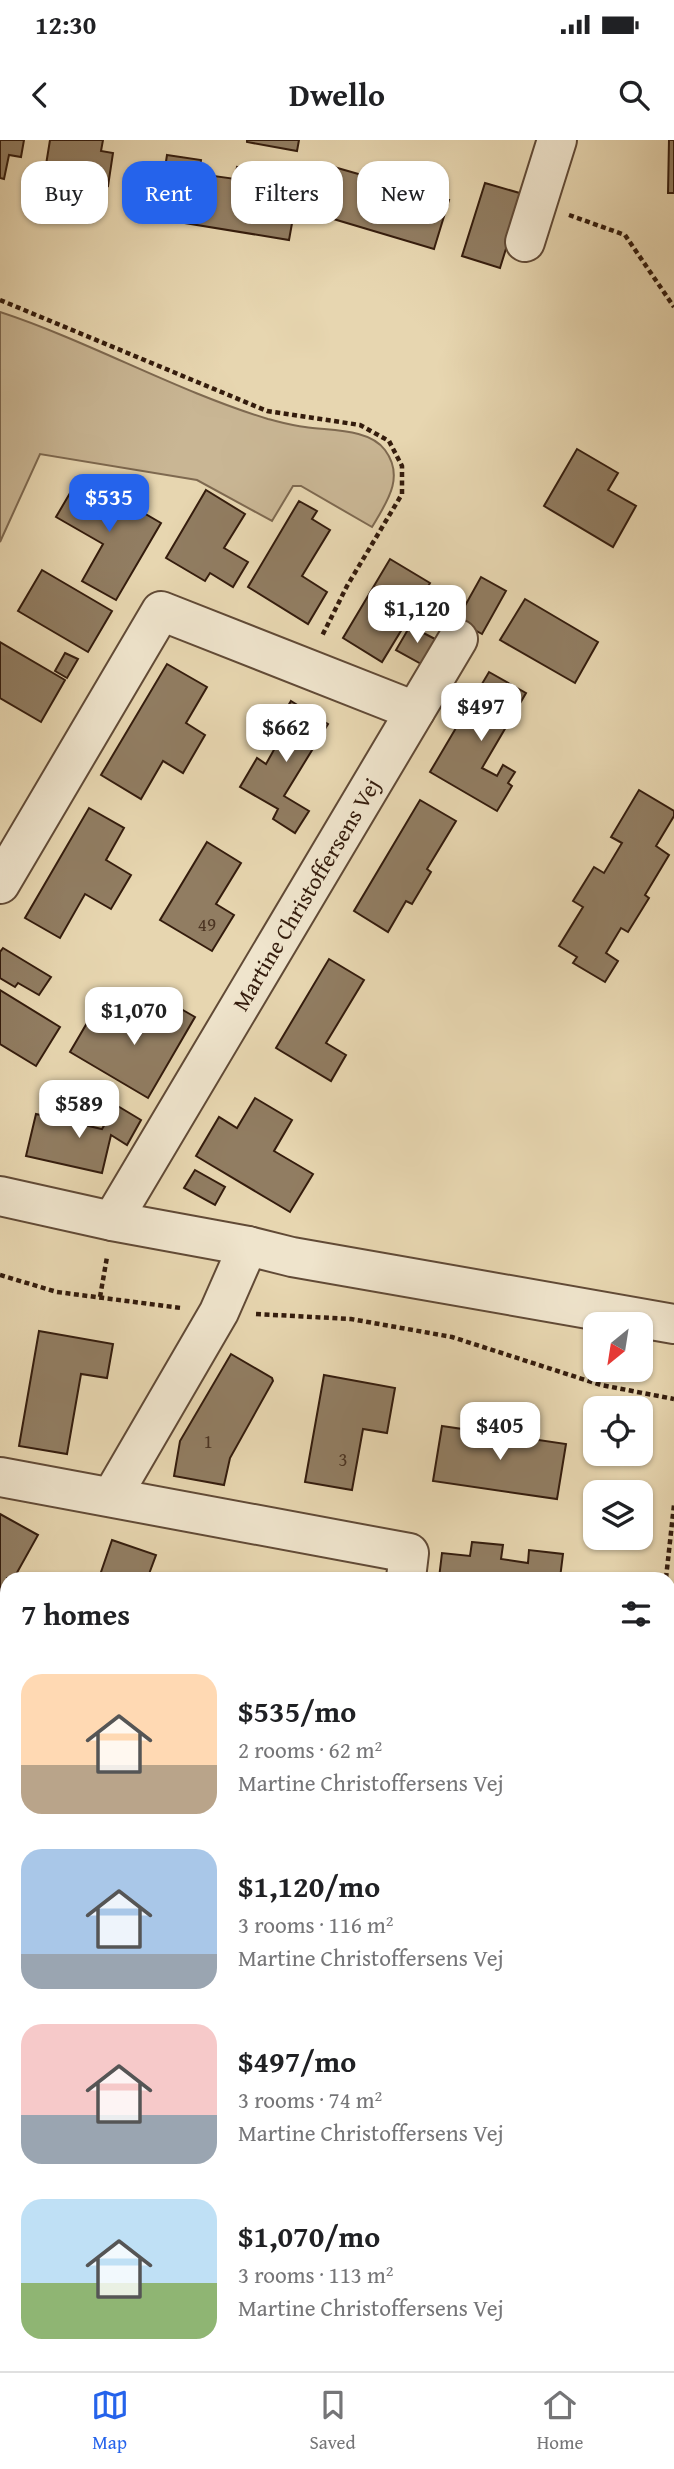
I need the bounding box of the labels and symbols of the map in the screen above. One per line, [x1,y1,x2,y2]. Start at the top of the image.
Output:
pin: $535 [68,474,150,534]
pin: $1,120 [360,586,474,645]
pin: $497 [440,684,522,743]
pin: $662 [245,704,327,764]
street label: Martine Christoffersens Vej [224,771,388,1017]
house number: 49 [198,910,216,938]
pin: $1,070 [77,988,191,1047]
pin: $589 [38,1080,120,1140]
north arrow [583,1312,653,1382]
pin: $405 [459,1402,541,1462]
house number: 1 [203,1427,213,1455]
house number: 3 [338,1445,348,1473]

